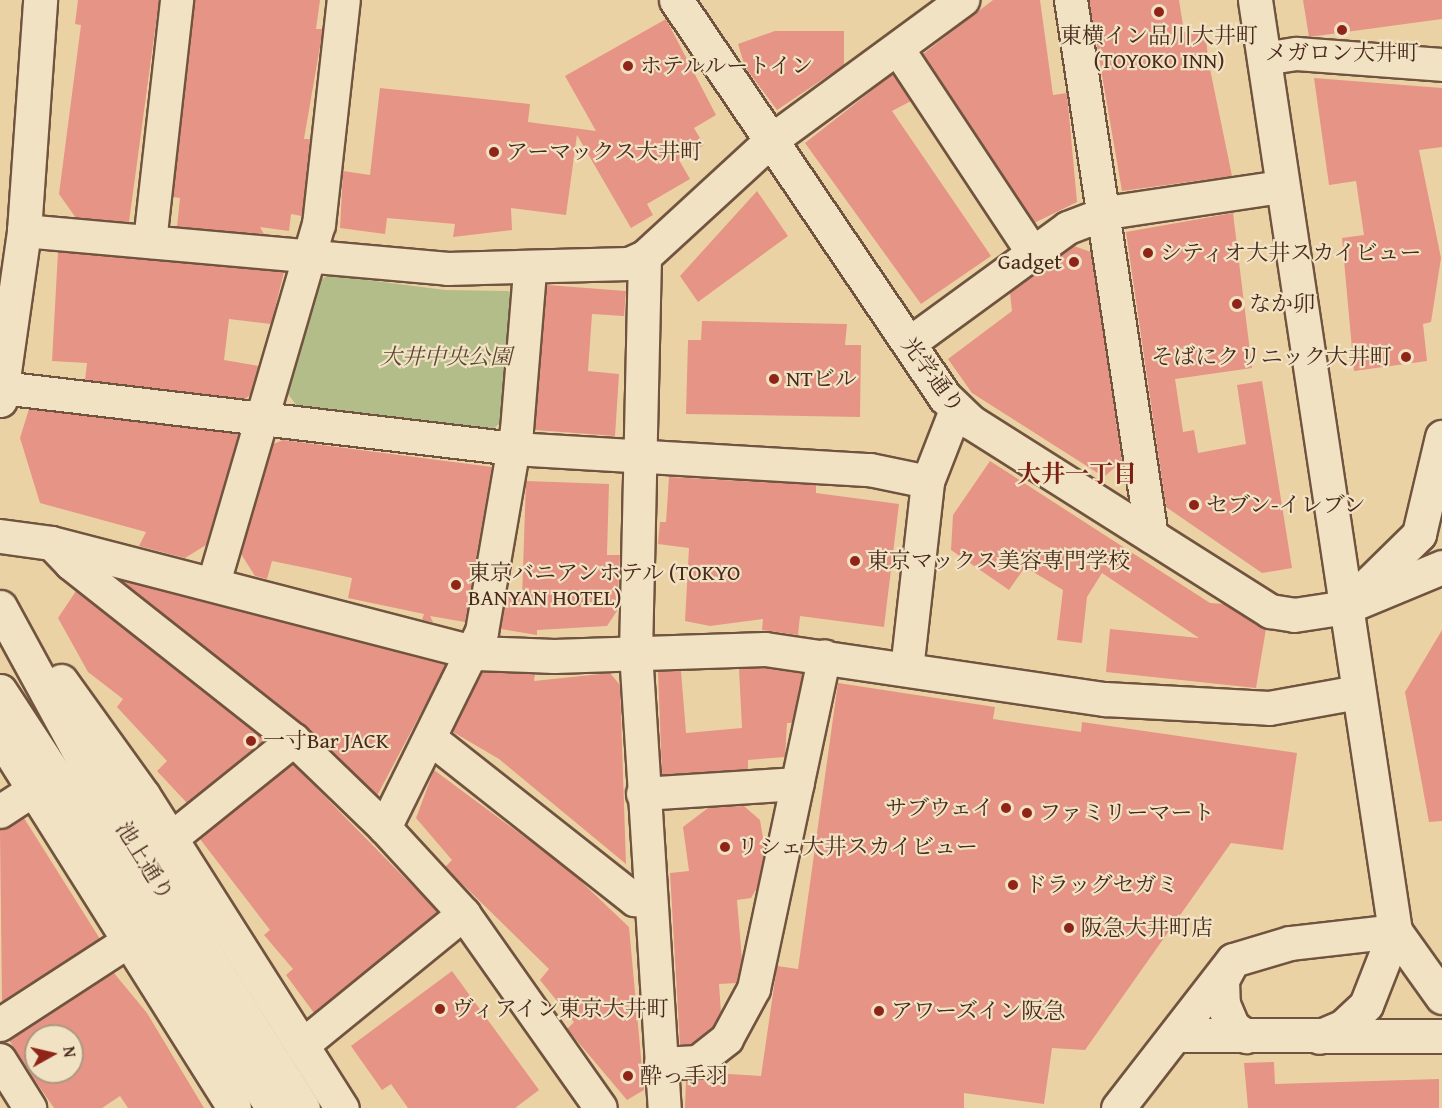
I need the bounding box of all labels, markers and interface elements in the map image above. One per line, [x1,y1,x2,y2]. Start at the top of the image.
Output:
marker: 東横イン品川大井町 (TOYOKO INN) [1152,5,1166,19]
place label: 東横イン品川大井町 (TOYOKO INN) [1060,22,1258,74]
marker: メガロン大井町 [1335,23,1349,37]
place label: メガロン大井町 [1265,40,1419,66]
place label: ホテルルートイン [640,53,816,79]
marker: ホテルルートイン [621,59,635,73]
place label: アーマックス大井町 [506,139,703,165]
marker: アーマックス大井町 [487,145,501,159]
place label: シティオ大井スカイビュー [1160,240,1424,266]
marker: シティオ大井スカイビュー [1141,246,1155,260]
place label: Gadget [998,249,1062,275]
marker: Gadget [1067,255,1081,269]
place label: なか卯 [1249,291,1315,317]
marker: なか卯 [1230,297,1244,311]
street label: 光学通り [896,332,970,418]
park label: 大井中央公園 [380,344,512,370]
place label: そばにクリニック大井町 [1150,344,1392,370]
marker: そばにクリニック大井町 [1397,348,1415,366]
place label: NTビル [786,366,857,392]
marker: NTビル [767,372,781,386]
district label: 大井一丁目 [1017,460,1137,488]
place label: セブン-イレブン [1206,492,1368,518]
marker: セブン-イレブン [1187,498,1201,512]
place label: 東京マックス美容専門学校 [867,548,1131,574]
marker: 東京マックス美容専門学校 [848,554,862,568]
place label: 東京バニアンホテル (TOKYO BANYAN HOTEL) [468,559,742,610]
marker: 東京バニアンホテル (TOKYO BANYAN HOTEL) [449,578,463,592]
place label: 一寸Bar JACK [263,728,389,754]
marker: 一寸Bar JACK [244,734,258,748]
place label: サブウェイ [884,795,994,821]
place label: ファミリーマート [1039,800,1215,826]
marker: サブウェイ [999,801,1013,815]
marker: ファミリーマート [1020,806,1034,820]
street label: 池上通り [110,817,180,905]
place label: リシェ大井スカイビュー [737,834,979,860]
marker: リシェ大井スカイビュー [718,840,732,854]
place label: ドラッグセガミ [1025,872,1179,898]
marker: ドラッグセガミ [1006,878,1020,892]
place label: 阪急大井町店 [1081,915,1213,941]
marker: 阪急大井町店 [1062,921,1076,935]
place label: ヴィアイン東京大井町 [452,996,672,1022]
place label: アワーズイン阪急 [891,998,1067,1024]
marker: ヴィアイン東京大井町 [433,1002,447,1016]
marker: アワーズイン阪急 [872,1004,886,1018]
north arrow [24,1024,84,1084]
text: N [57,1045,82,1059]
place label: 酔っ手羽 [640,1063,728,1089]
marker: 酔っ手羽 [621,1069,635,1083]

